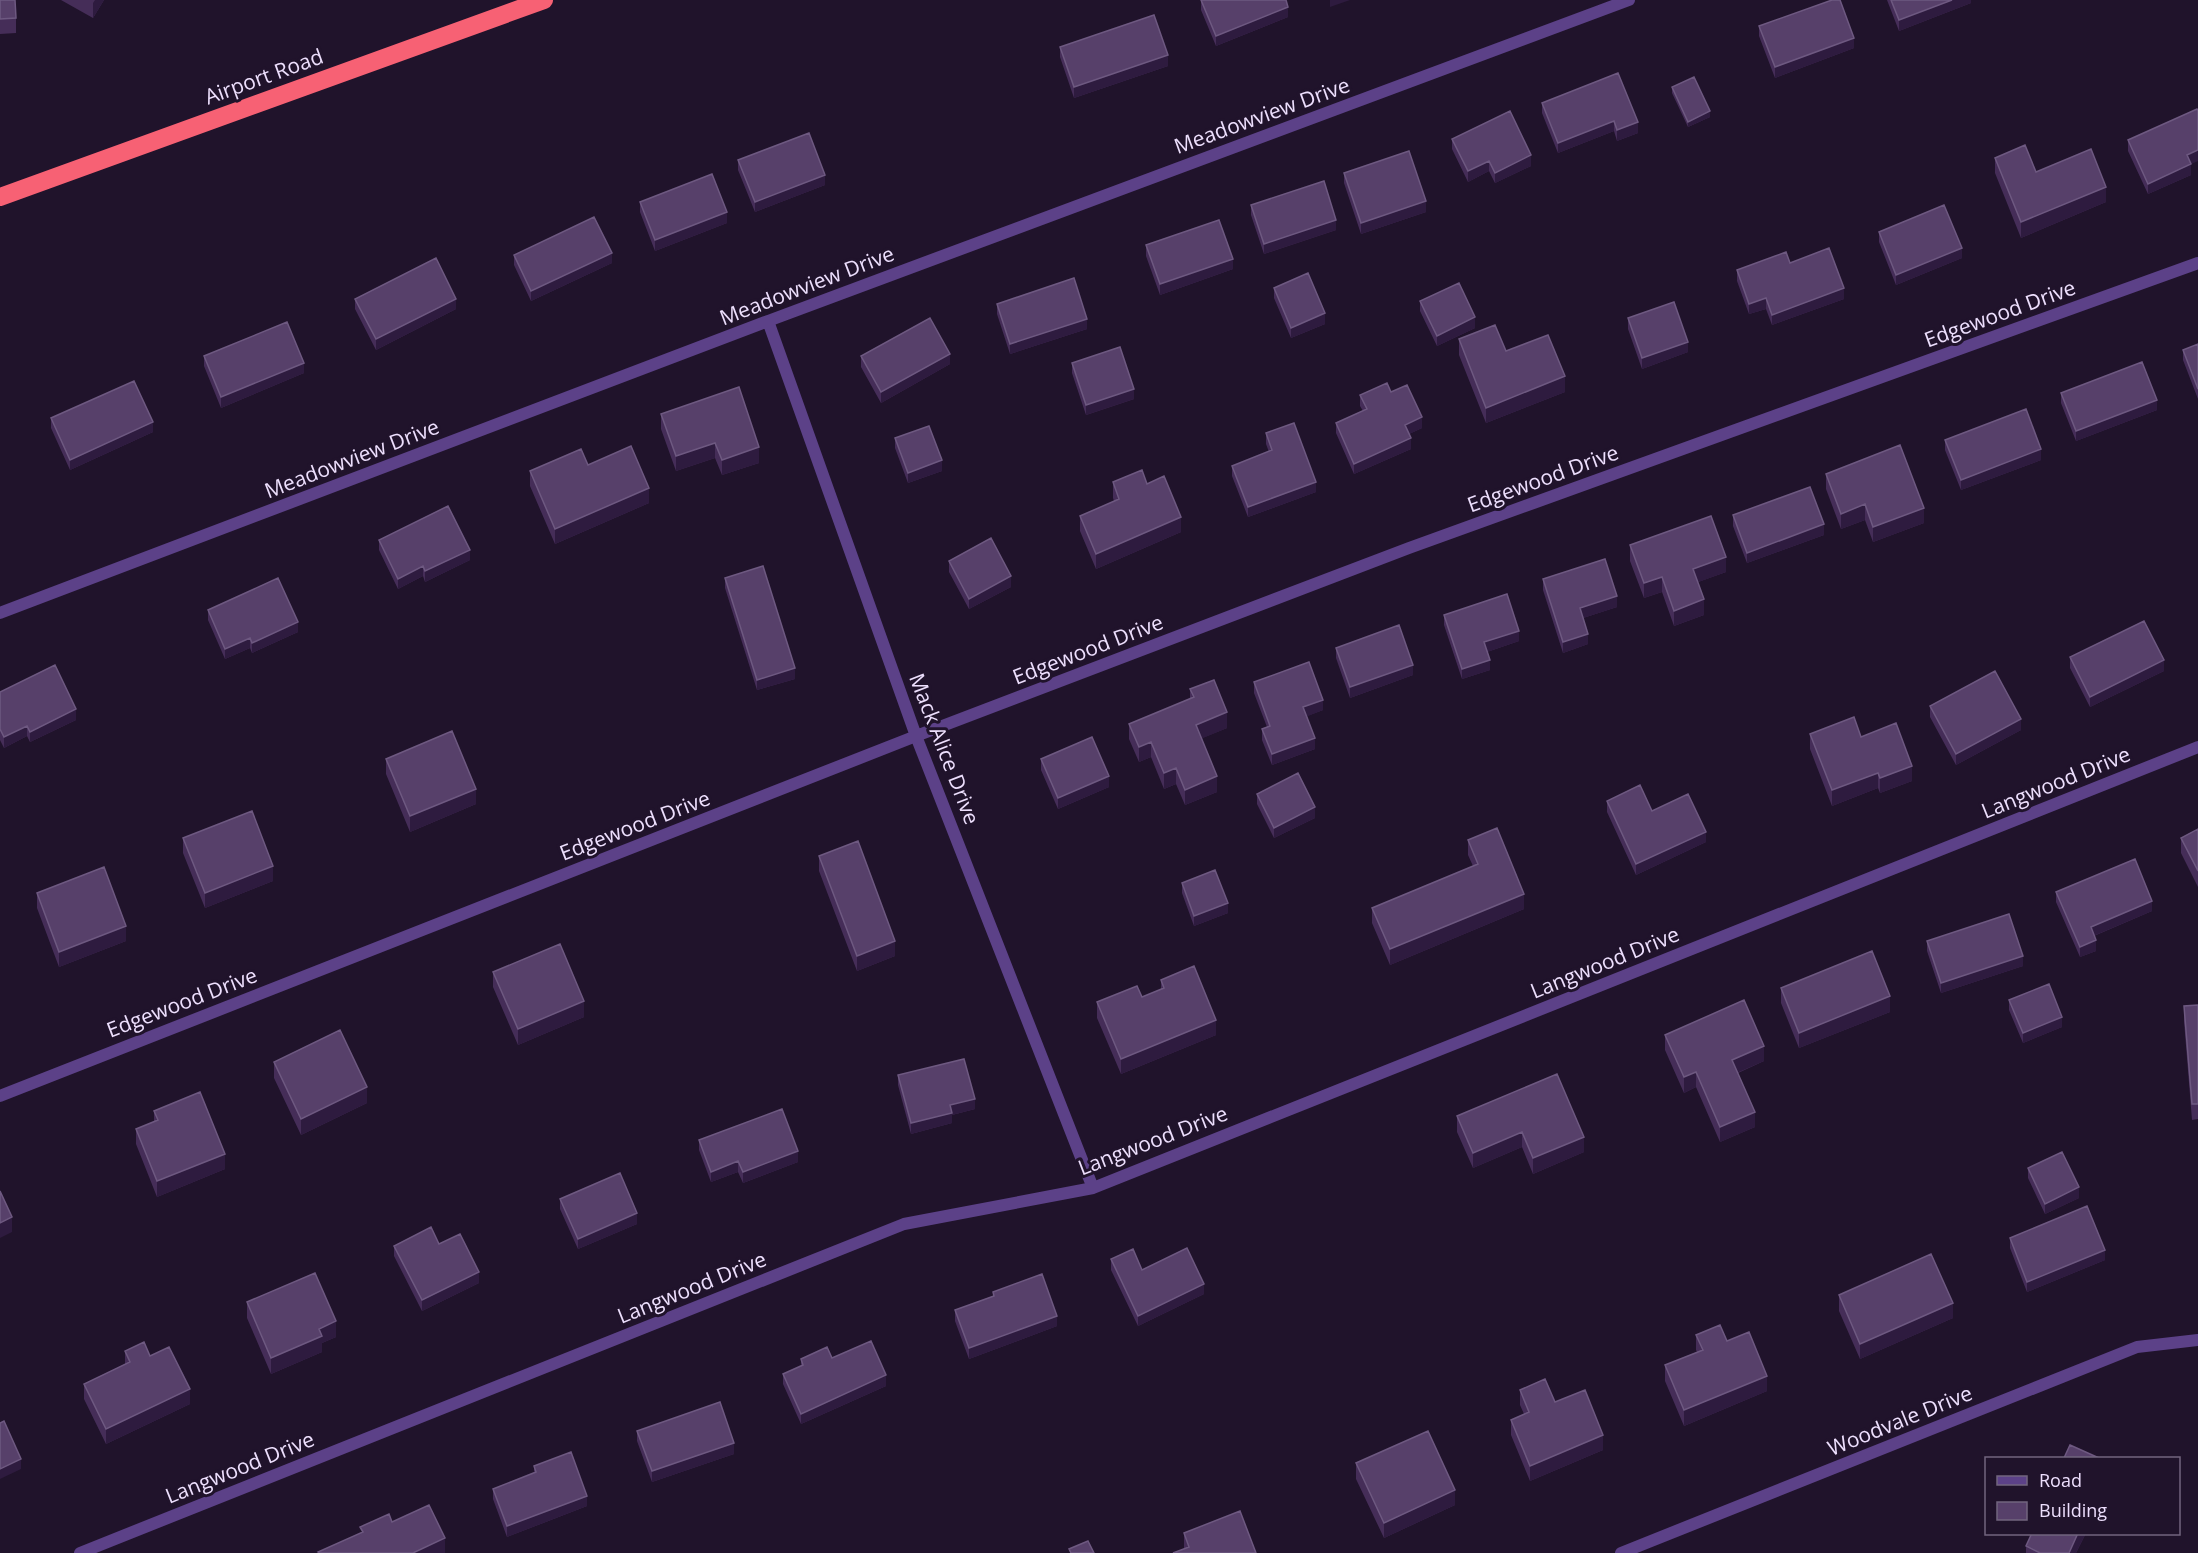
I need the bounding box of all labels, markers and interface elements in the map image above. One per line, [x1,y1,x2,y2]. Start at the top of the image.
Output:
street label: Airport Road [200,42,327,110]
street label: Meadowview Drive [1170,70,1353,160]
street label: Meadowview Drive [715,239,898,331]
street label: Edgewood Drive [1920,273,2079,353]
street label: Meadowview Drive [260,412,443,504]
street label: Edgewood Drive [1463,438,1622,518]
street label: Edgewood Drive [1008,608,1167,691]
street label: Mack Alice Drive [903,669,987,828]
street label: Langwood Drive [1977,739,2134,825]
street label: Edgewood Drive [555,784,714,867]
street label: Langwood Drive [1526,919,1683,1005]
street label: Edgewood Drive [102,961,261,1044]
street label: Langwood Drive [1074,1099,1231,1181]
street label: Langwood Drive [613,1244,770,1330]
street label: Woodvale Drive [1823,1378,1976,1462]
street label: Langwood Drive [161,1424,318,1510]
legend [1985,1457,2180,1535]
text: Road [2039,1468,2082,1492]
text: Building [2039,1498,2107,1522]

